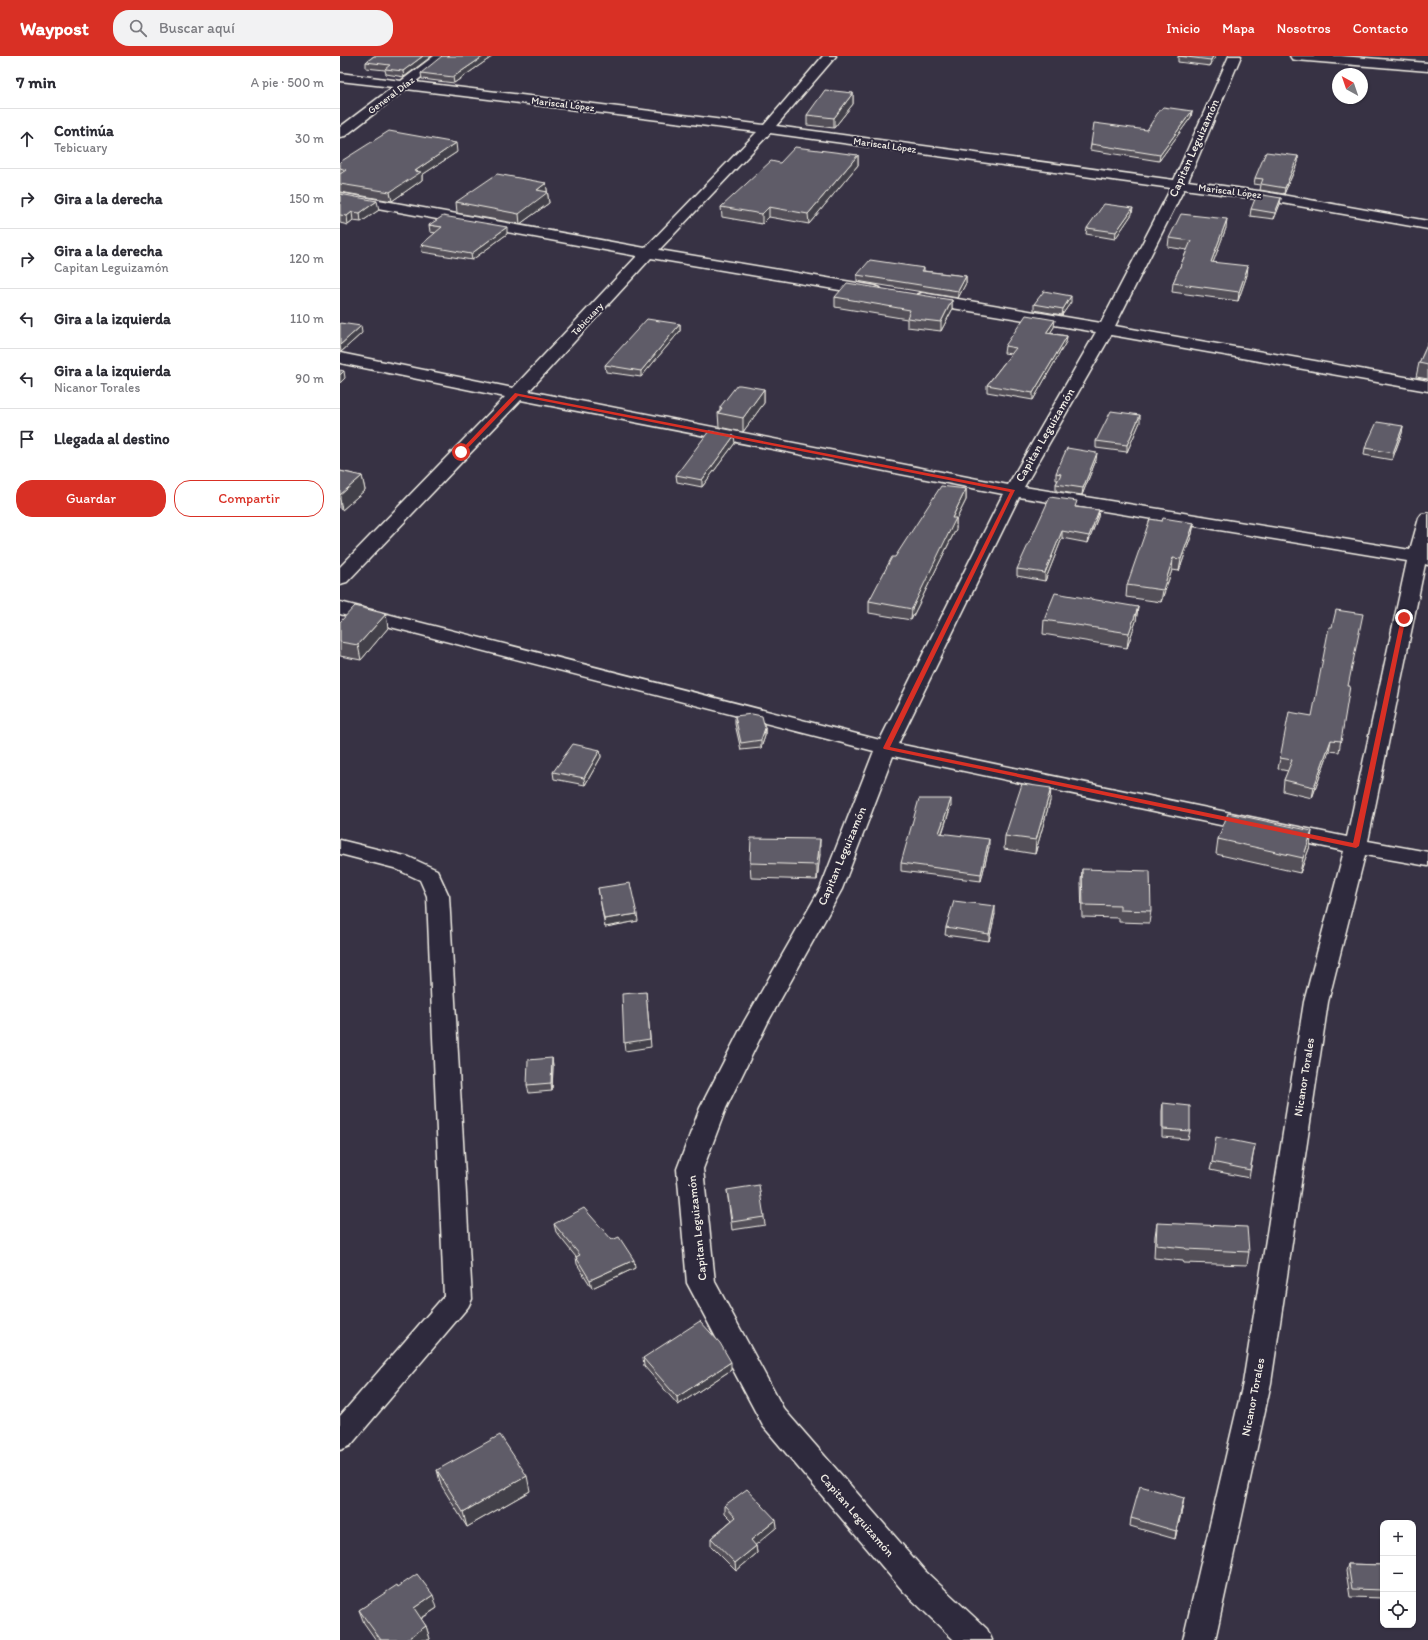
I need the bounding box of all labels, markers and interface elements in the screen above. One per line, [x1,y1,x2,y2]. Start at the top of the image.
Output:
search box [113,10,393,46]
text: Waypost [20,17,89,40]
icon: search [127,17,149,39]
text: Buscar aquí [159,19,235,37]
text: Inicio [1166,20,1200,37]
text: Mapa [1222,20,1255,37]
text: Nosotros [1277,20,1331,37]
text: Contacto [1353,20,1408,37]
north arrow [1332,68,1368,104]
text: 7 min [16,72,56,92]
street label: General Díaz [365,73,417,117]
text: A pie · 500 m [251,75,324,90]
street label: Mariscal López [531,94,596,114]
street label: Capitan Leguizamón [1166,97,1222,199]
text: Continúa [54,122,114,140]
icon: ahead [16,128,38,150]
text: 30 m [295,131,324,146]
street label: Mariscal López [853,134,918,156]
text: Tebicuary [54,140,107,155]
street label: Mariscal López [1198,181,1263,201]
icon: right [16,188,38,210]
text: Gira a la derecha [54,190,163,208]
text: 150 m [289,191,324,206]
text: Gira a la derecha [54,242,163,260]
icon: right [16,248,38,270]
text: 120 m [289,251,324,266]
text: Capitan Leguizamón [54,260,169,275]
street label: Tebicuary [568,299,606,338]
icon: left [16,308,38,330]
text: Gira a la izquierda [54,310,171,328]
text: 110 m [290,311,324,326]
text: Gira a la izquierda [54,362,171,380]
icon: left [16,368,38,390]
text: 90 m [295,371,324,386]
text: Nicanor Torales [54,380,140,395]
street label: Capitan Leguizamón [1012,385,1078,484]
icon: arrive [16,428,38,450]
text: Llegada al destino [54,430,170,448]
route start [452,443,470,461]
button: Guardar [16,480,166,517]
button: Compartir [174,480,324,517]
route end [1395,609,1413,627]
street label: Capitan Leguizamón [815,804,869,907]
street label: Nicanor Torales [1291,1037,1317,1117]
street label: Capitan Leguizamón [684,1174,709,1281]
street label: Nicanor Torales [1239,1357,1267,1437]
street label: Capitan Leguizamón [817,1470,897,1560]
map controls [1380,1520,1416,1628]
button: + [1380,1520,1416,1556]
button: − [1380,1556,1416,1592]
button: locate [1380,1592,1416,1628]

